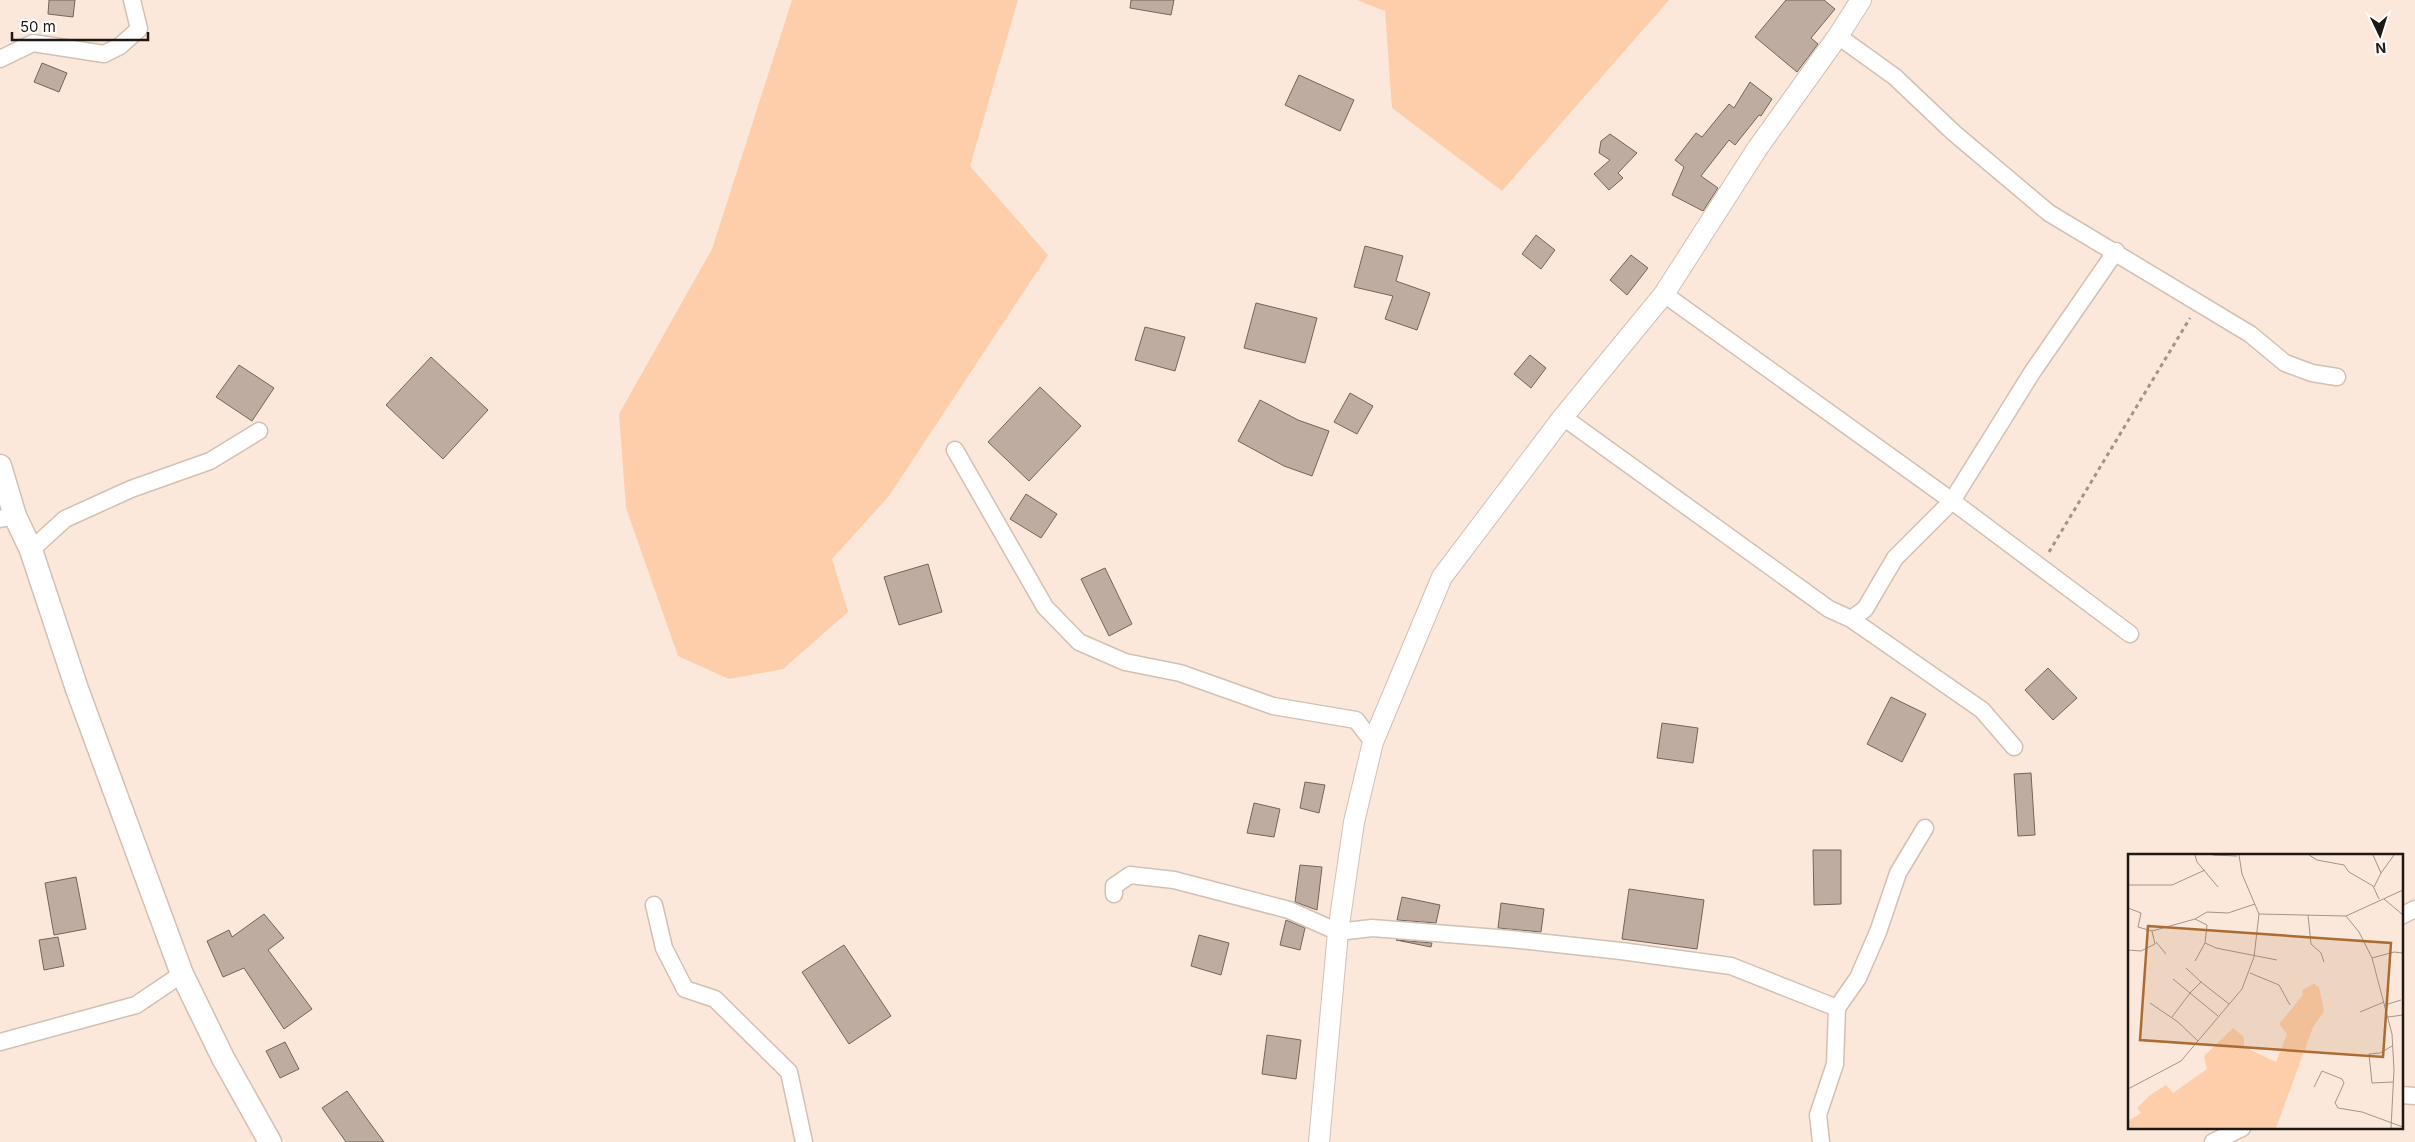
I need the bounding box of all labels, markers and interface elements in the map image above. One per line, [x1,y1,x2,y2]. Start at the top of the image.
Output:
scale bar [12,10,149,42]
north arrow [2355,10,2405,60]
text: 50 m [20,17,56,36]
text: N [2375,40,2387,57]
inset map [2128,854,2402,1130]

